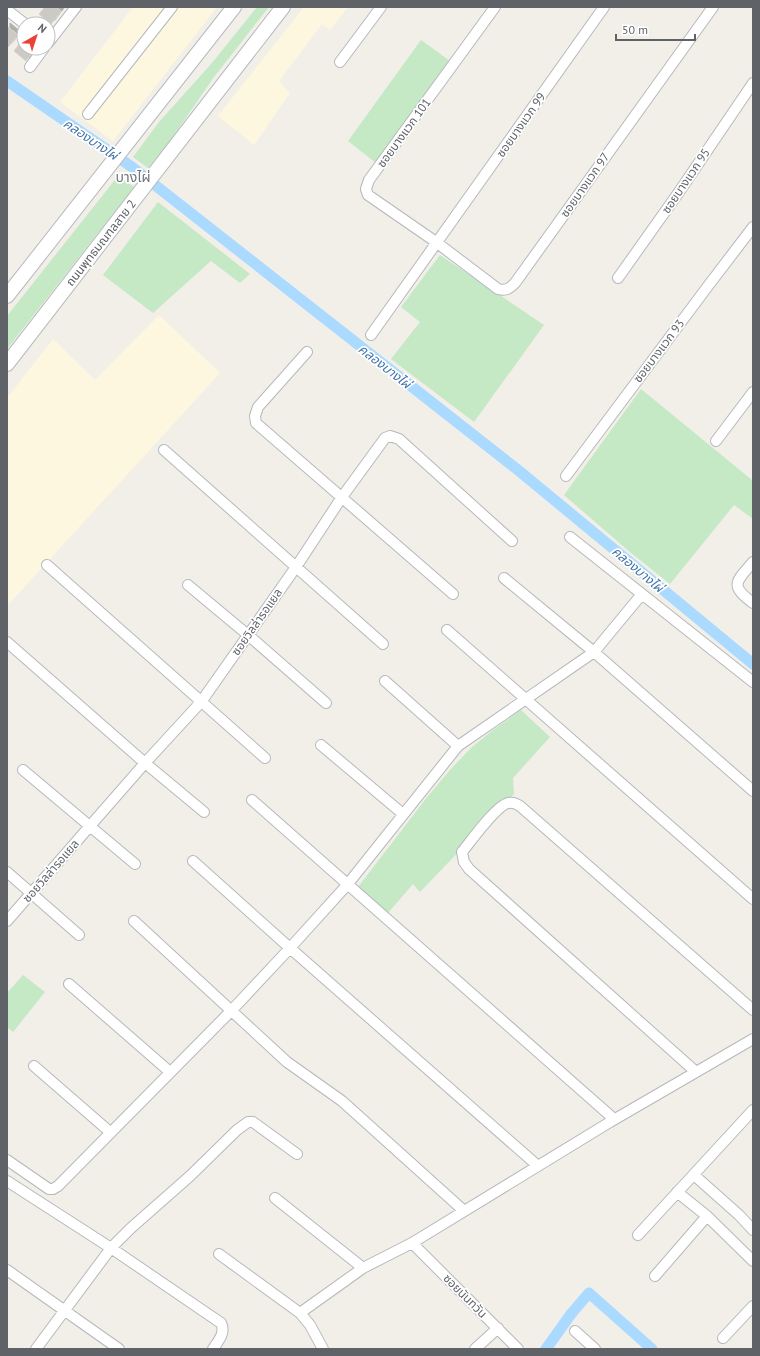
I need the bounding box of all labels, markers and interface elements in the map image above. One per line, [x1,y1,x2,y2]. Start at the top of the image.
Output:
north arrow [16,16,56,56]
scale bar [616,16,695,42]
text: N [35,21,50,36]
text: 50 m [622,22,648,37]
street label: ซอยบางแวก 99 [493,90,548,160]
street label: ซอยบางแวก 101 [373,95,434,170]
water label: คลองบางไผ่ [60,115,123,165]
street label: ซอยบางแวก 95 [658,145,713,216]
street label: ซอยบางแวก 97 [557,150,612,220]
district label: บางไผ่ [116,168,151,186]
street label: ถนนพุทธมณฑลสาย 2 [62,197,139,289]
street label: ซอยบางแวก 93 [630,316,687,385]
water label: คลองบางไผ่ [355,341,416,394]
water label: คลองบางไผ่ [608,543,669,597]
street label: ซอยวิลล่ารอแยล [228,585,285,658]
street label: ซอยวิลล่ารอแยล [19,836,82,905]
street label: ซอยนันทวัน [440,1271,490,1321]

